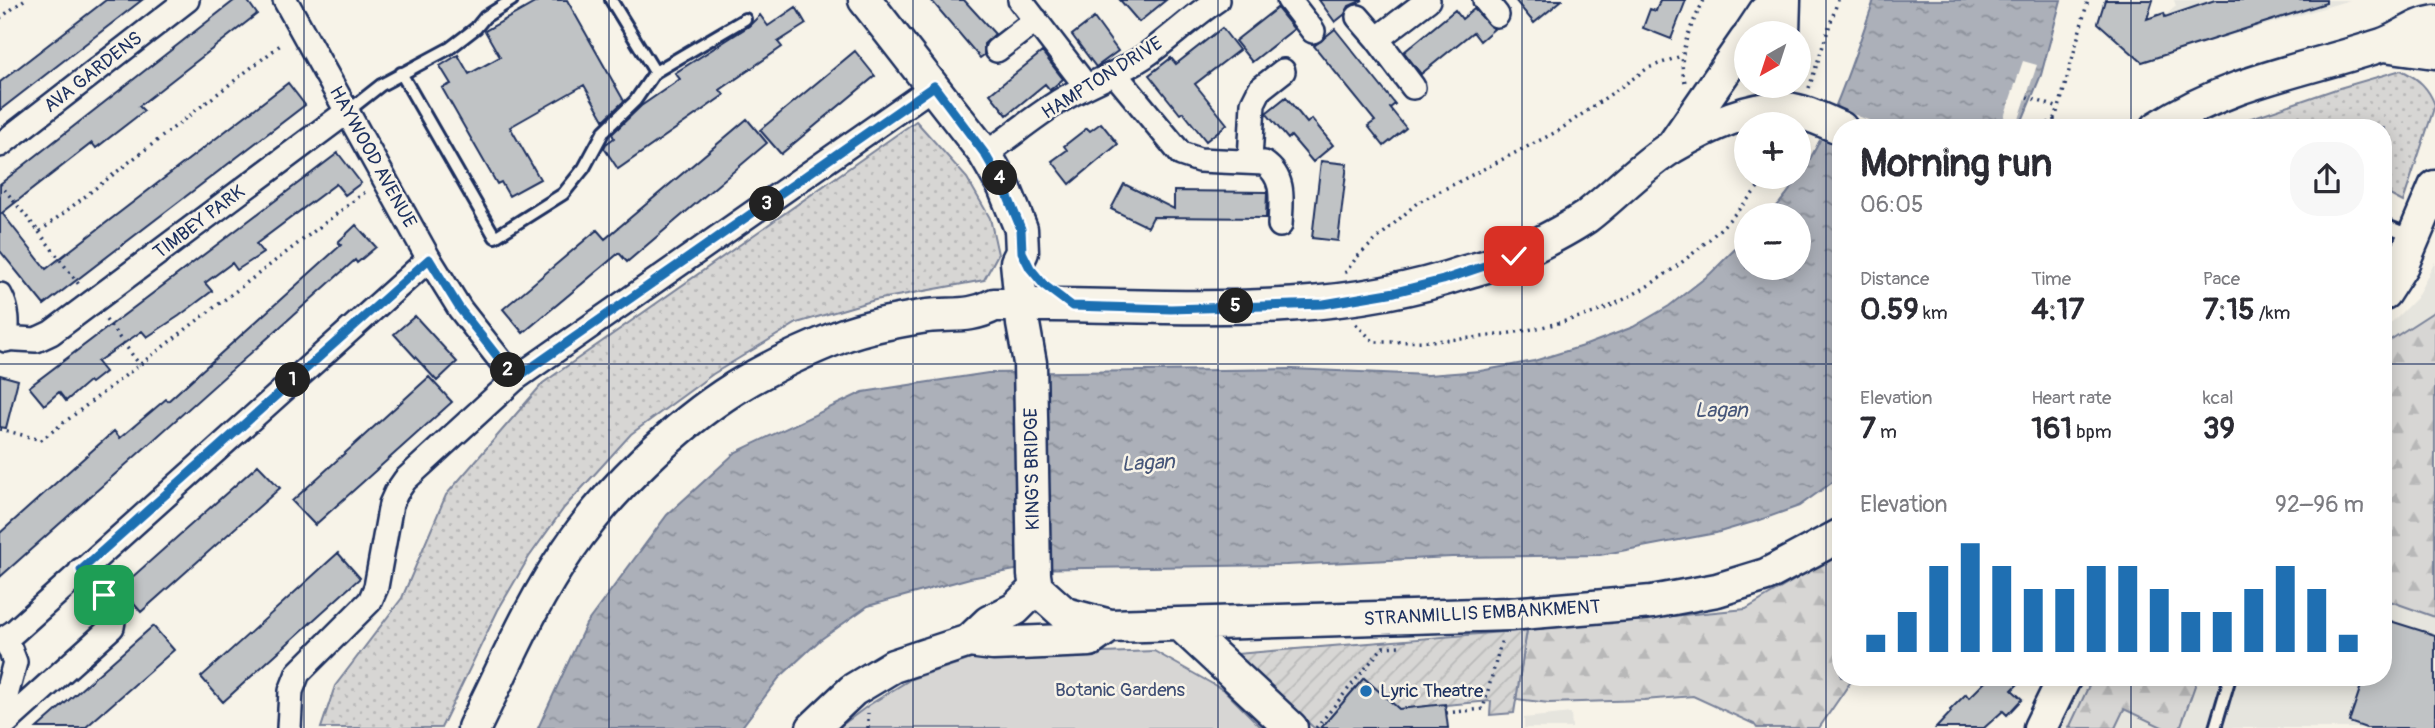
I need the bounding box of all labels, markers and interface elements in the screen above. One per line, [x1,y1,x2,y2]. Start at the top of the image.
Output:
north arrow [1734,21,1811,98]
map controls [1734,21,1811,280]
street label: AVA GARDENS [39,26,147,118]
street label: HAMPTON DRIVE [1037,31,1167,125]
street label: HAYWOOD AVENUE [324,82,422,232]
button: + [1734,112,1811,189]
text: Morning run [1860,140,2052,188]
button: share [2290,142,2364,216]
pin: 4 [982,160,1018,196]
text: 4 [994,165,1005,189]
street label: TIMBEY PARK [148,180,250,264]
pin: 3 [750,186,784,222]
text: 06:05 [1860,190,1923,219]
text: 3 [761,191,772,215]
button: − [1734,203,1811,280]
pin [1484,226,1544,286]
icon: check [1495,237,1533,275]
text: Distance [1860,267,1929,291]
text: Time [2031,267,2071,291]
text: Pace [2203,267,2240,291]
pin: 5 [1218,288,1254,324]
text: 0.59 [1860,291,1919,328]
text: 4:17 [2031,291,2084,328]
text: 7:15 [2203,291,2255,328]
text: 5 [1230,293,1241,317]
text: km [1919,301,1948,325]
text: /km [2255,301,2290,325]
pin: 2 [490,352,526,388]
text: 2 [502,357,513,381]
pin: 1 [276,362,310,398]
text: 1 [289,367,296,391]
text: Elevation [1860,386,1932,410]
text: Heart rate [2031,386,2111,410]
text: kcal [2203,386,2234,410]
water label: Lagan [1694,397,1749,424]
street label: KING'S BRIDGE [1019,407,1045,531]
text: 7 [1860,410,1876,447]
text: 161 [2031,410,2072,447]
text: 39 [2203,410,2235,447]
text: m [1876,420,1897,444]
text: bpm [2072,420,2112,444]
water label: Lagan [1121,448,1176,478]
text: Elevation [1860,490,1948,519]
text: 92–96 m [2275,490,2364,519]
pin [74,565,134,625]
icon: arrive [85,576,123,614]
street label: STRANMILLIS EMBANKMENT [1363,595,1601,631]
park label: Botanic Gardens [1055,678,1185,702]
place label: Lyric Theatre [1380,679,1484,703]
marker: Lyric Theatre [1358,683,1374,699]

